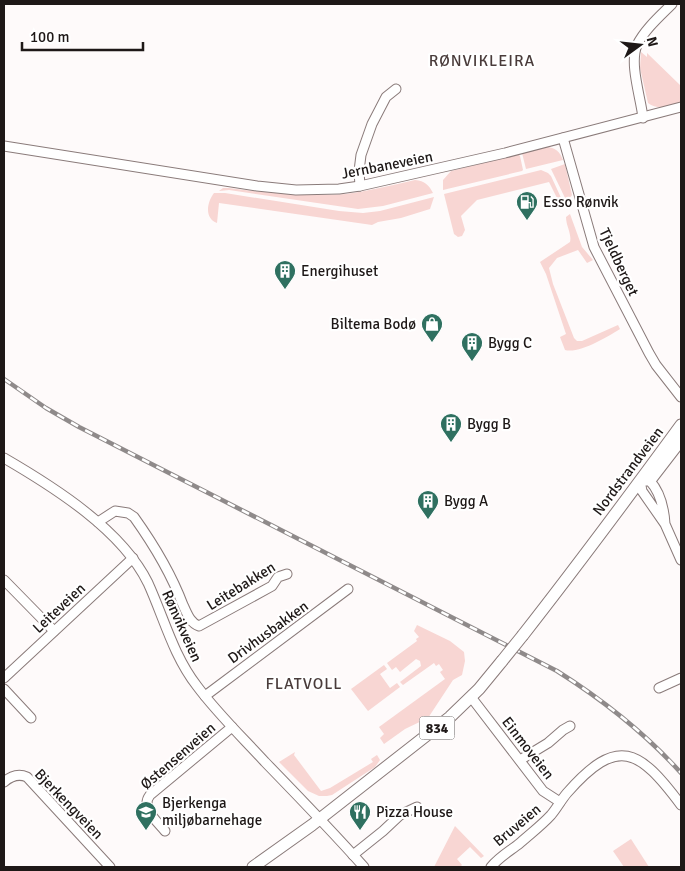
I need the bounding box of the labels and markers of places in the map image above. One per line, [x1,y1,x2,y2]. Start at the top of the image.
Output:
fuel station icon: Esso Rønvik [515,190,539,221]
place label: Esso Rønvik [543,193,619,211]
building icon: Energihuset [273,259,297,290]
place label: Energihuset [301,262,378,280]
shop icon: Biltema Bodø [420,312,444,343]
place label: Biltema Bodø [331,315,416,333]
building icon: Bygg C [460,331,484,362]
place label: Bygg C [488,334,532,352]
building icon: Bygg B [439,412,463,443]
place label: Bygg B [467,415,511,433]
building icon: Bygg A [416,489,440,520]
place label: Bygg A [444,492,488,510]
place label: Bjerkenga miljøbarnehage [162,794,262,829]
school or university icon: Bjerkenga miljøbarnehage [134,800,158,831]
restaurant icon: Pizza House [348,800,372,831]
place label: Pizza House [376,803,453,821]

